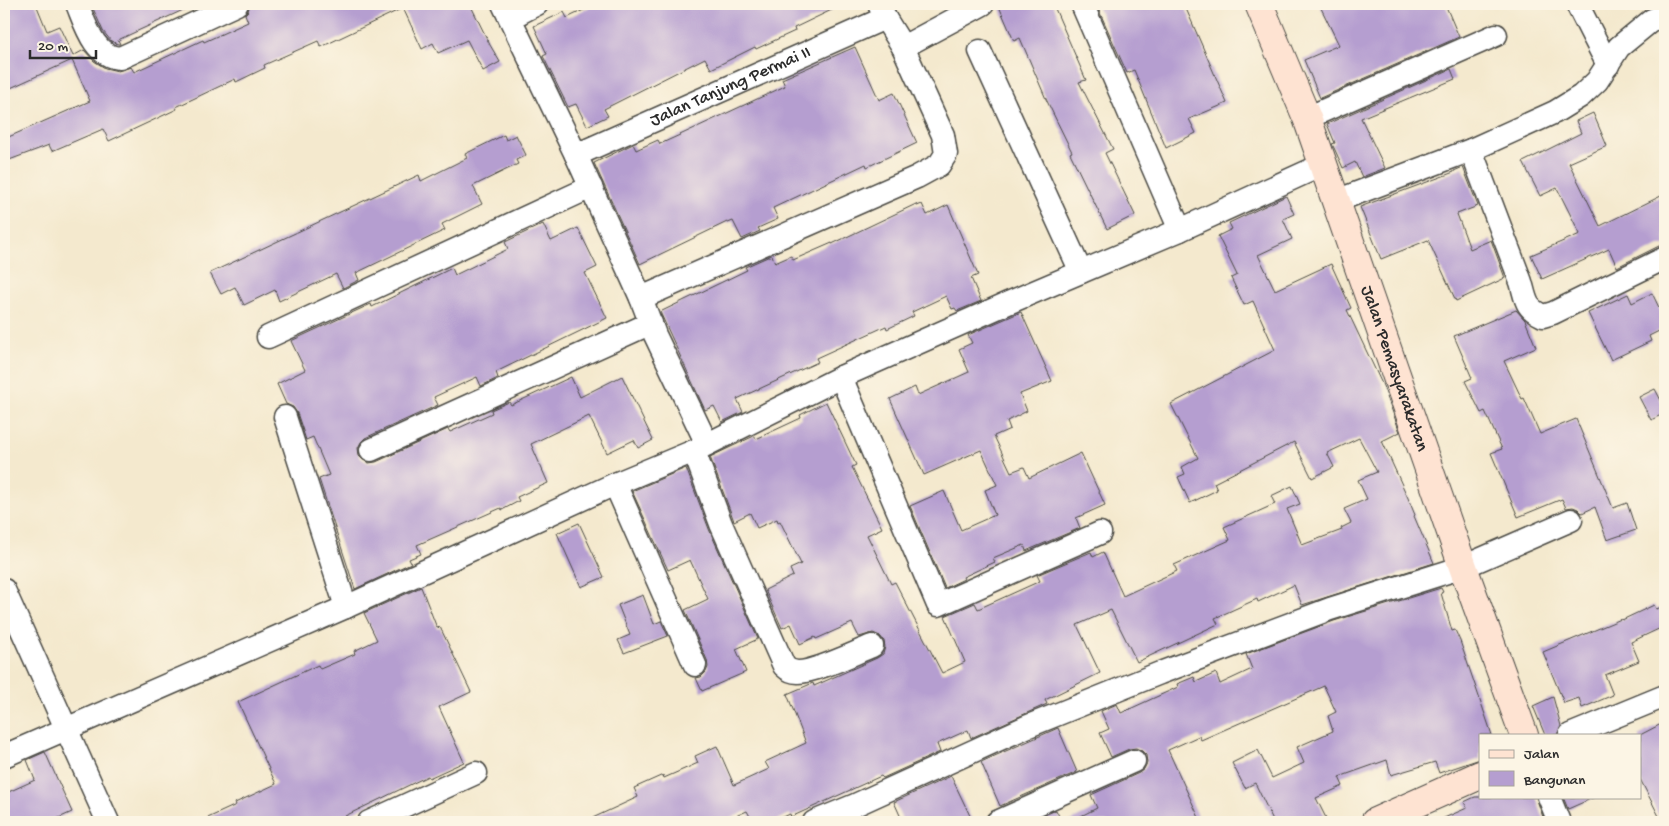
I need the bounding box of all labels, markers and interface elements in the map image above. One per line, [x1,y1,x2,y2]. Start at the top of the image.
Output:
scale bar [30,28,96,60]
text: 20 m [38,38,68,56]
street label: Jalan Tanjung Permai II [647,42,814,131]
street label: Jalan Pemasyarakatan [1356,283,1433,455]
legend [1479,734,1642,798]
text: Jalan [1524,746,1559,764]
text: Bangunan [1523,772,1585,790]

